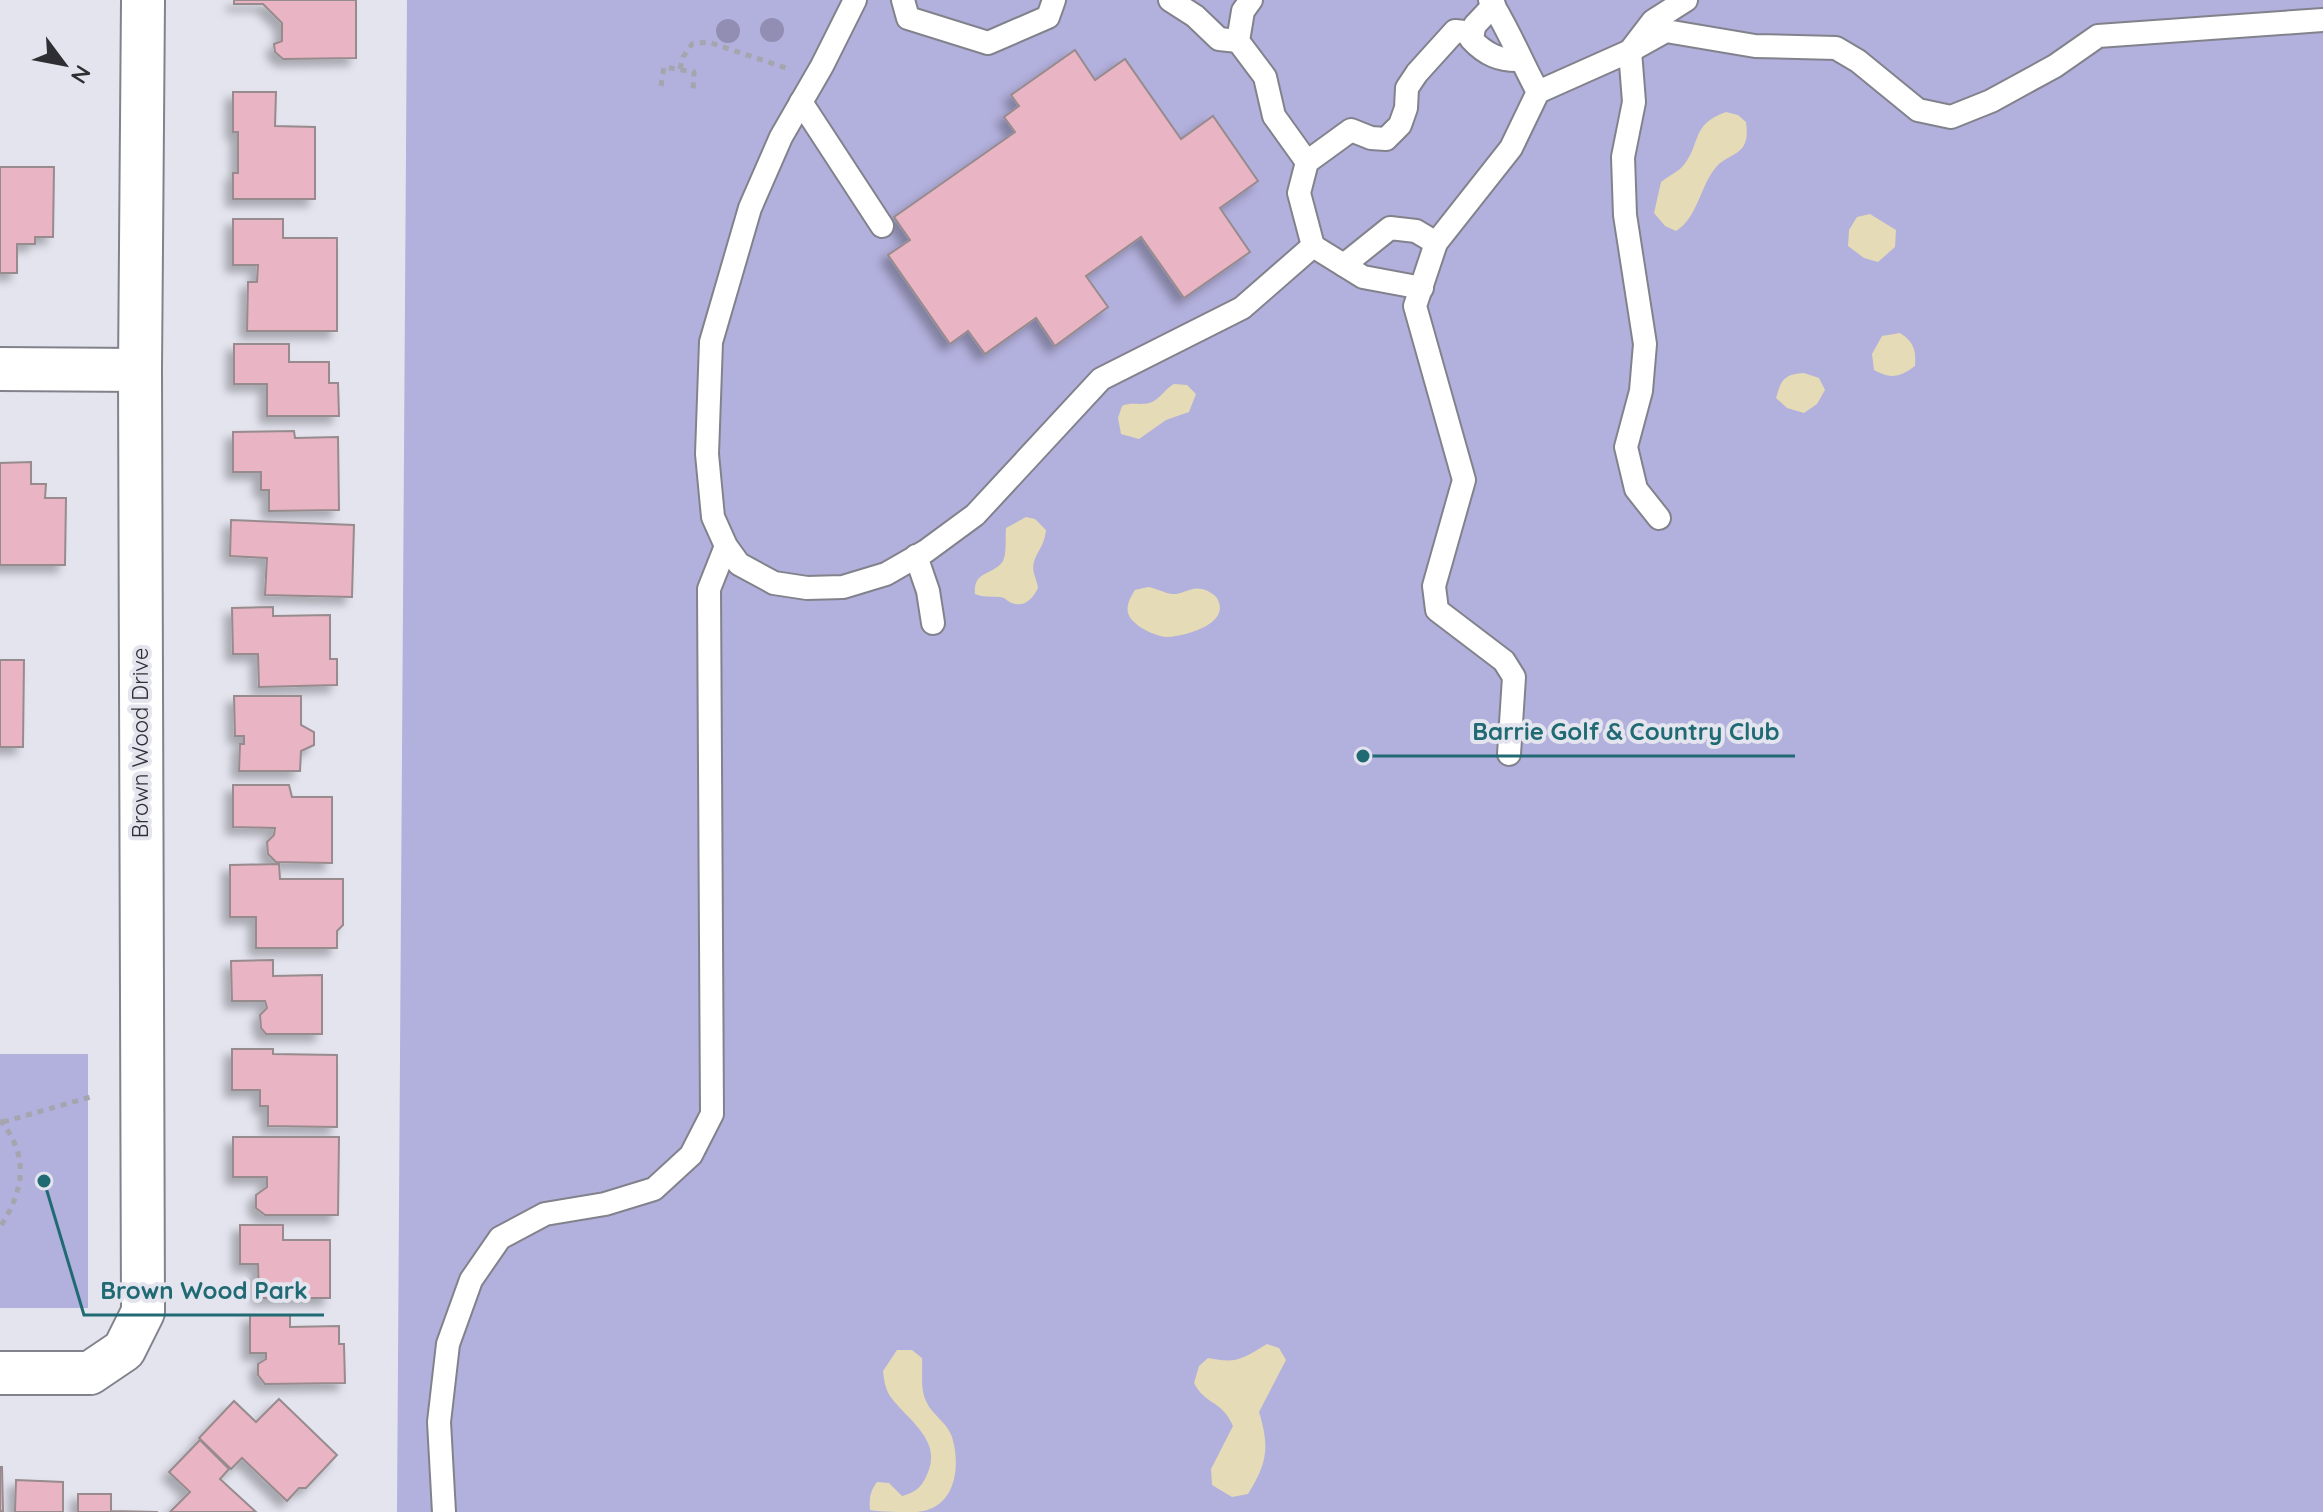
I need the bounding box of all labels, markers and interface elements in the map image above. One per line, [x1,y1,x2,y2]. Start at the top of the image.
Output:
north arrow [24,24,104,104]
text: N [65,60,97,89]
street label: Brown Wood Drive [126,648,154,838]
callout: Barrie Golf & Country Club [1456,708,1795,756]
text: Barrie Golf & Country Club [1472,716,1780,746]
callout: Brown Wood Park [84,1267,324,1315]
text: Brown Wood Park [100,1275,308,1305]

